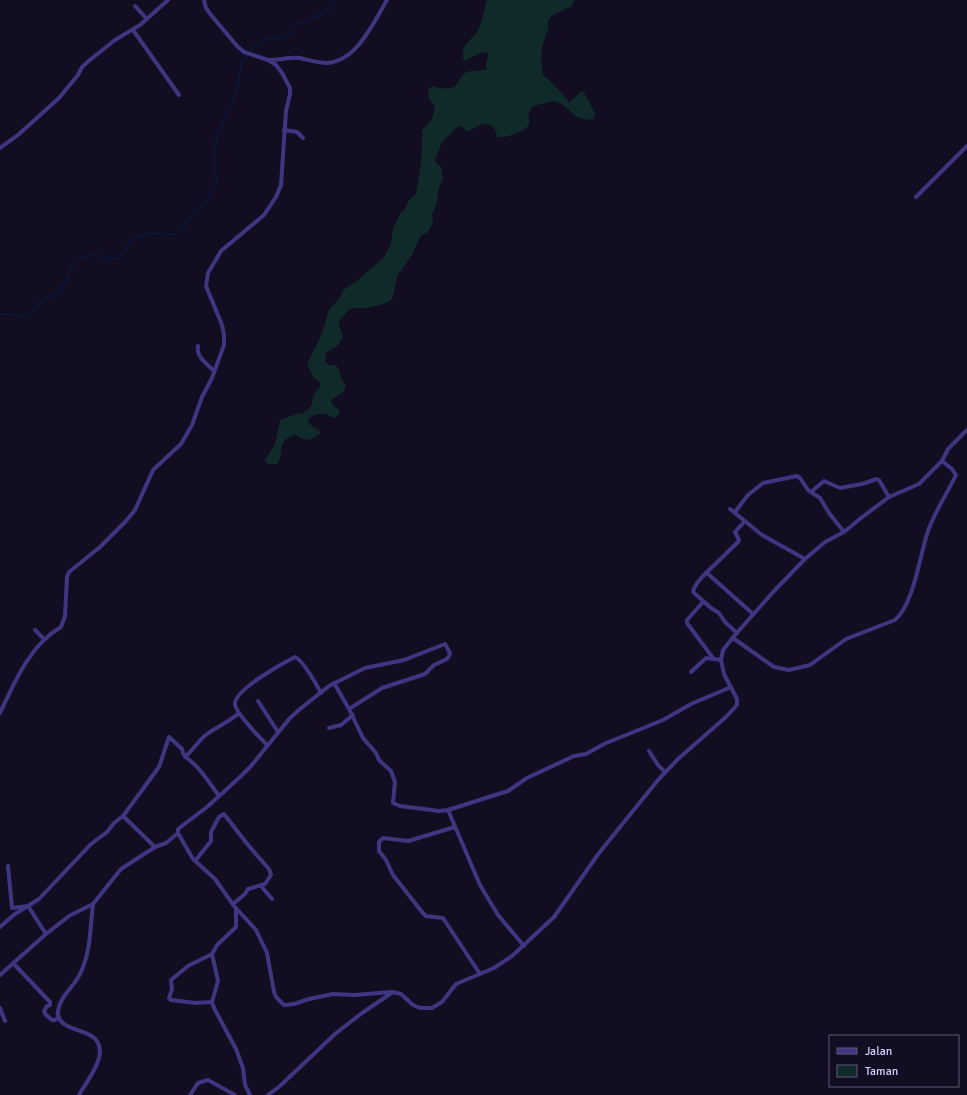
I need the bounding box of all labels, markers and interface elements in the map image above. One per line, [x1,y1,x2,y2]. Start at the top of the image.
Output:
legend [829,1035,959,1087]
text: Jalan [865,1044,892,1059]
text: Taman [865,1064,898,1079]

